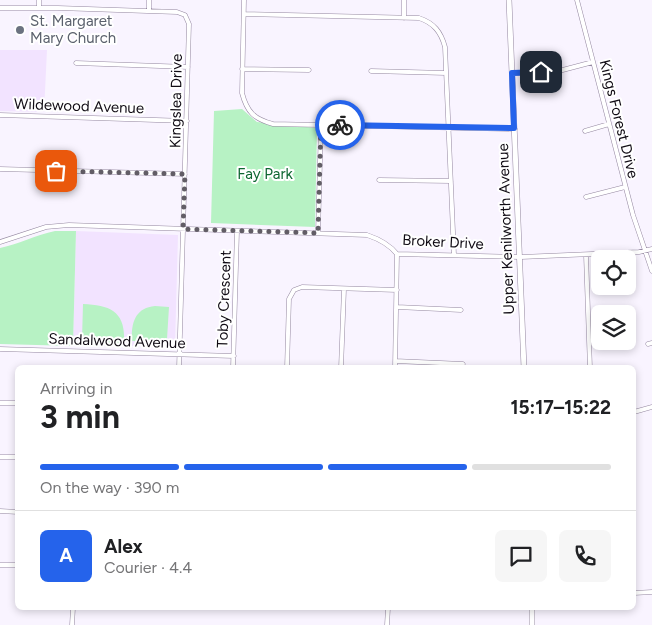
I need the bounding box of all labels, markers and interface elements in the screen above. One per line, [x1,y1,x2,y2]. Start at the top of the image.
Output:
place label: St. Margaret Mary Church [30,12,116,47]
marker: St. Margaret Mary Church [14,24,26,36]
pin [520,51,562,93]
street label: Kingslea Drive [166,54,186,148]
icon: home [527,58,555,86]
street label: Kings Forest Drive [596,58,642,180]
street label: Wildewood Avenue [14,95,144,117]
courier [315,100,365,150]
icon: bike [326,111,354,139]
street label: Upper Kenilworth Avenue [494,143,518,315]
pin [35,150,77,192]
icon: bag [42,157,70,185]
park label: Fay Park [237,165,294,183]
street label: Broker Drive [402,231,484,253]
street label: Toby Crescent [213,250,235,348]
map controls [591,250,636,350]
button: locate [591,250,636,295]
button: layers [591,305,636,350]
street label: Sandalwood Avenue [48,330,186,352]
text: Arriving in [40,379,112,398]
text: 15:17–15:22 [510,396,611,419]
text: 3 min [40,398,120,436]
text: On the way · 390 m [40,478,179,497]
button: chat [495,530,547,582]
button: phone [559,530,611,582]
text: Alex [104,535,143,558]
text: A [59,544,73,567]
text: Courier · 4.4 [104,558,192,577]

